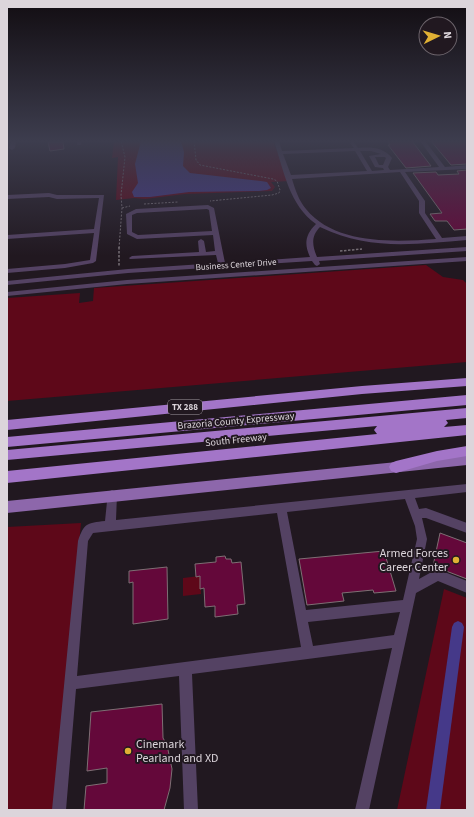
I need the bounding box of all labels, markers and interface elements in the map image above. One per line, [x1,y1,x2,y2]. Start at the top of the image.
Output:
north arrow [418,16,458,56]
text: N [440,31,455,39]
street label: Business Center Drive [195,256,278,274]
road number: TX 288 [168,400,202,414]
street label: Brazoria County Expressway [177,409,295,433]
street label: South Freeway [204,430,268,450]
place label: Armed Forces Career Center [379,545,449,576]
marker: Armed Forces Career Center [451,555,461,565]
place label: Cinemark Pearland and XD [136,736,218,767]
marker: Cinemark Pearland and XD [123,746,133,756]

